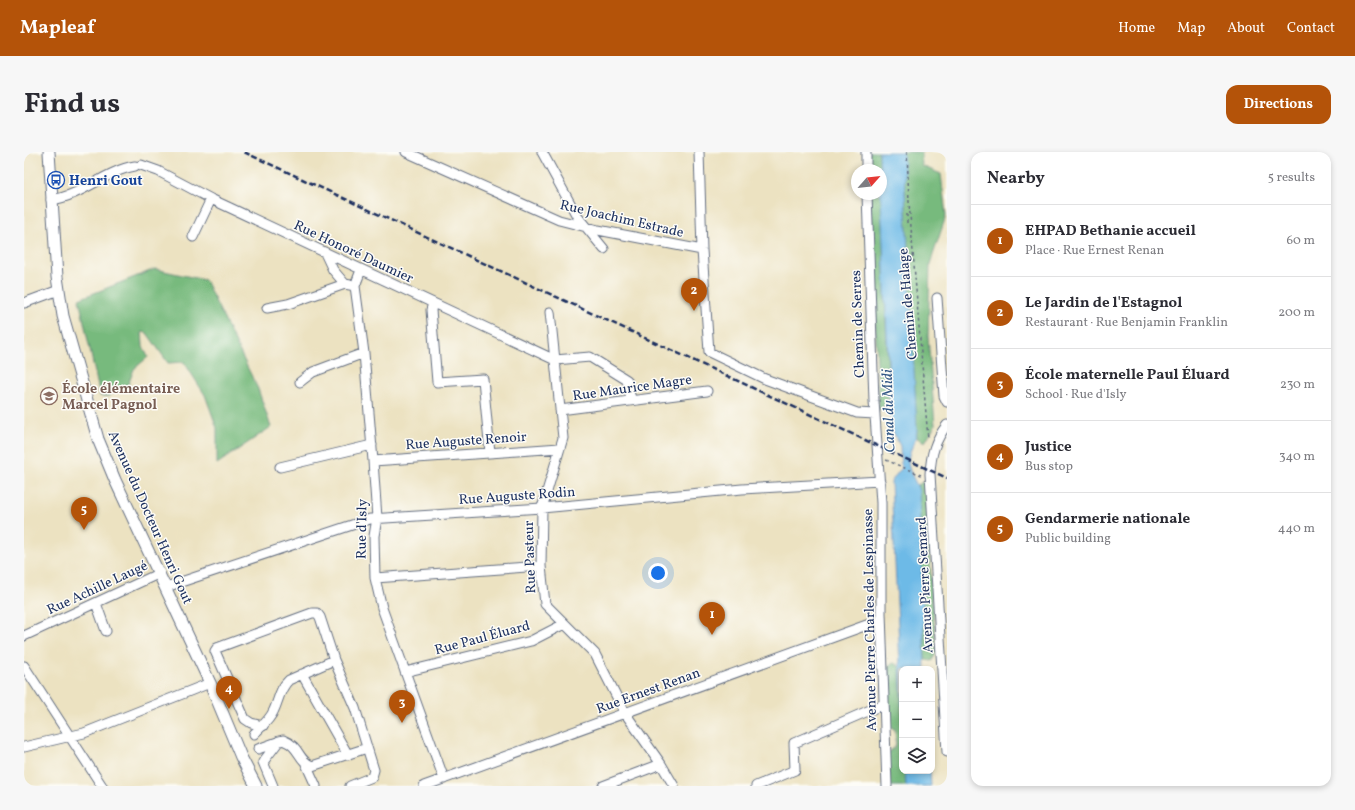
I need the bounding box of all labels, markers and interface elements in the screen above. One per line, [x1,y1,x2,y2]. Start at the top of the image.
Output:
text: Mapleaf [20,15,95,41]
text: Home [1118,19,1155,38]
text: Map [1177,19,1205,38]
text: About [1227,19,1265,38]
text: Contact [1287,19,1335,38]
text: Find us [24,85,120,124]
button: Directions [1226,85,1331,124]
north arrow [851,164,887,200]
text: Nearby [987,167,1045,190]
text: 5 results [1268,169,1315,187]
bus stop icon: Henri Gout [46,170,66,190]
place label: Henri Gout [69,172,143,191]
street label: Rue Joachim Estrade [558,196,686,243]
street label: Rue Honoré Daumier [290,216,417,289]
text: EHPAD Bethanie accueil [1025,221,1196,242]
text: 1 [997,232,1003,250]
text: 60 m [1287,232,1315,250]
text: Place · Rue Ernest Renan [1025,242,1164,260]
street label: Chemin de Halage [894,247,923,360]
street label: Chemin de Serres [847,270,870,378]
pin: 2 [681,278,707,311]
text: Le Jardin de l'Estagnol [1025,293,1182,314]
text: 2 [997,304,1003,322]
text: 200 m [1278,304,1315,322]
text: Restaurant · Rue Benjamin Franklin [1025,314,1228,332]
text: École maternelle Paul Éluard [1025,365,1230,386]
water label: Canal du Midi [878,369,901,453]
street label: Rue Maurice Magre [571,371,693,406]
text: 3 [997,376,1003,394]
text: 230 m [1280,376,1315,394]
place label: École élémentaire Marcel Pagnol [62,380,180,415]
school or university icon: École élémentaire Marcel Pagnol [39,386,59,406]
text: School · Rue d'Isly [1025,386,1127,404]
street label: Avenue du Docteur Henri Gout [103,428,197,607]
street label: Rue Auguste Renoir [405,428,527,455]
text: Justice [1025,437,1072,458]
text: 4 [996,448,1004,466]
text: 340 m [1279,448,1315,466]
text: Bus stop [1025,458,1073,476]
street label: Rue Auguste Rodin [458,483,576,510]
pin: 5 [71,497,97,530]
street label: Rue d'Isly [352,498,373,559]
street label: Avenue Pierre Charles de Lespinasse [859,508,882,731]
text: Gendarmerie nationale [1025,509,1190,530]
street label: Avenue Pierre Semard [912,516,939,653]
street label: Rue Pasteur [520,520,541,594]
text: 5 [997,520,1003,538]
text: 440 m [1278,520,1315,538]
text: Public building [1025,530,1111,548]
street label: Rue Achille Laugé [44,557,151,620]
your location [648,563,668,583]
pin: 1 [699,602,725,635]
street label: Rue Paul Éluard [433,617,532,660]
street label: Rue Ernest Renan [594,664,703,719]
map controls [899,666,935,774]
button: + [899,666,935,702]
pin: 4 [216,676,242,709]
pin: 3 [389,690,415,723]
button: − [899,702,935,738]
button: layers [899,738,935,774]

